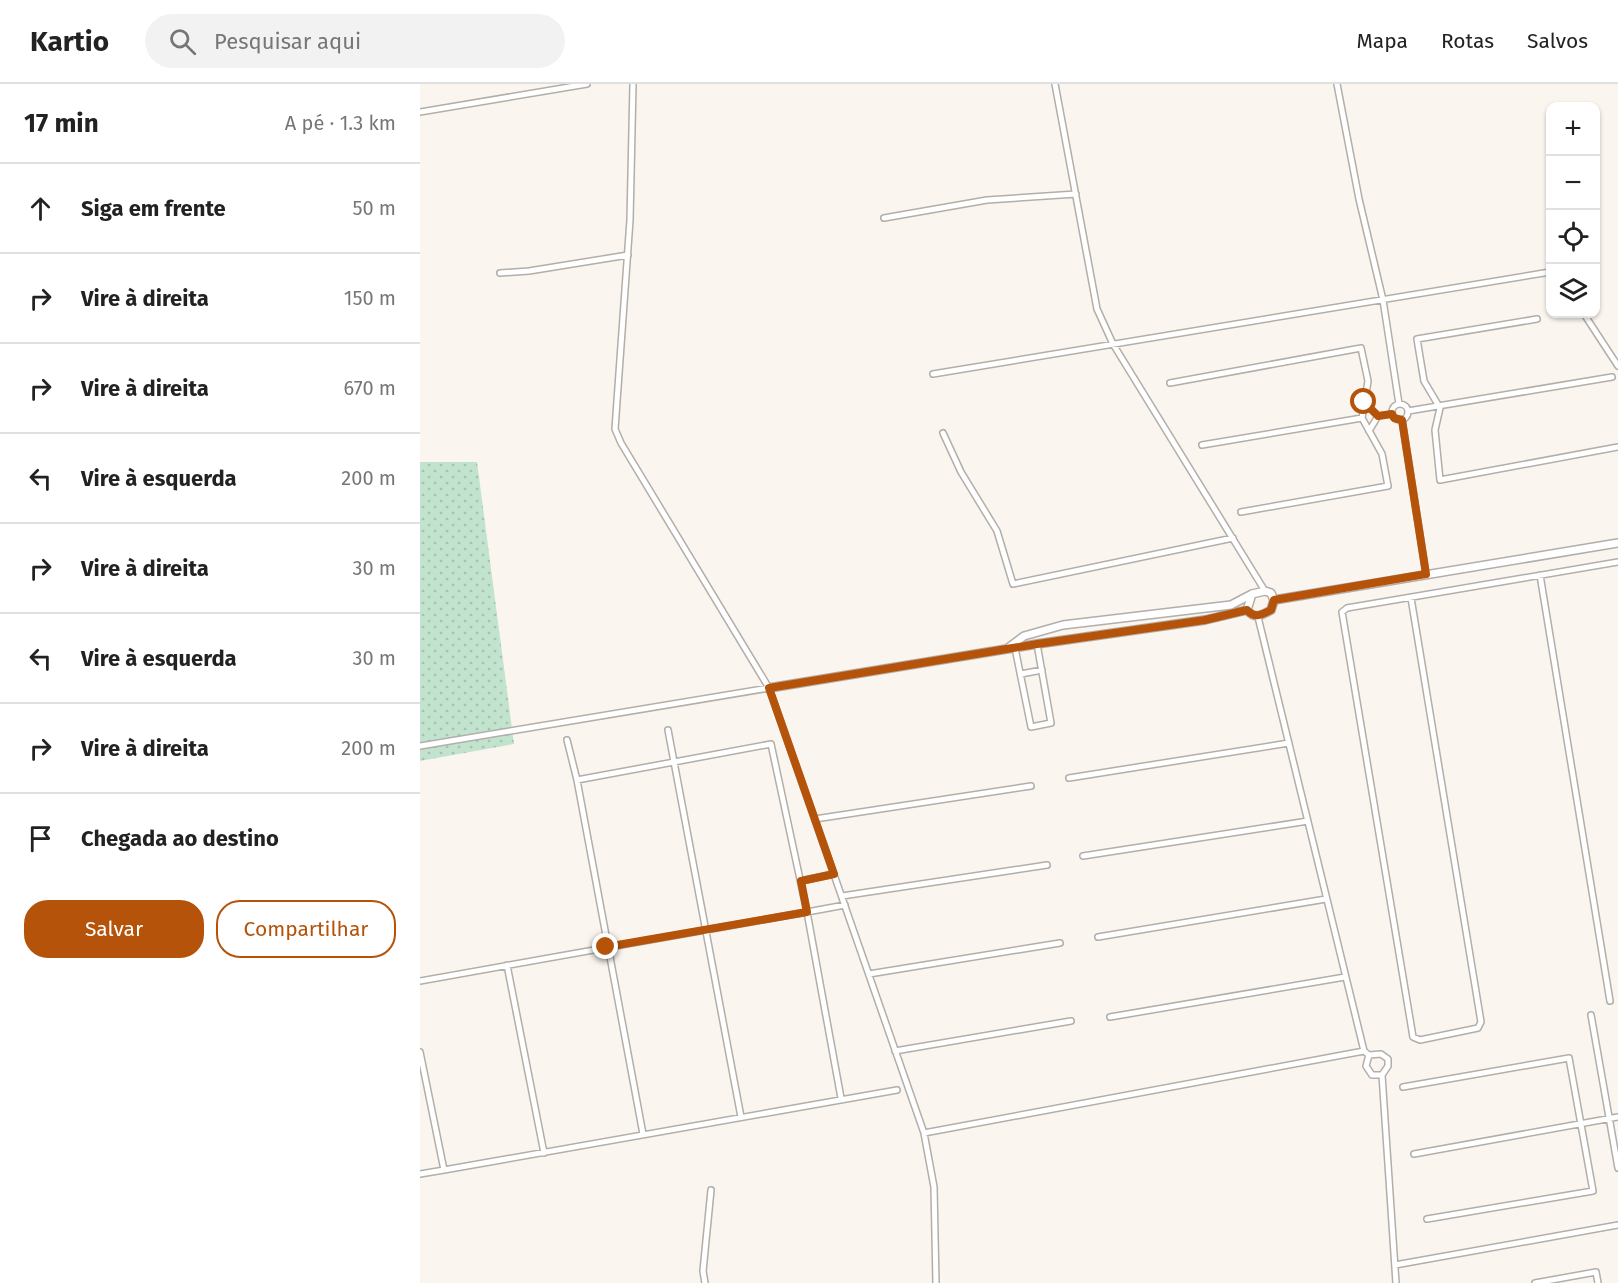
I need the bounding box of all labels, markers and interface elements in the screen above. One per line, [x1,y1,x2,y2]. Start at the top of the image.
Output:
search box [145,14,565,68]
text: Kartio [30,25,109,58]
icon: search [166,25,199,58]
text: Pesquisar aqui [214,28,361,55]
text: Mapa [1357,28,1408,54]
text: Rotas [1441,28,1494,54]
text: Salvos [1527,28,1588,54]
map controls [1546,102,1600,318]
button: + [1546,102,1600,156]
text: 17 min [24,108,99,139]
text: A pé · 1.3 km [285,111,396,135]
button: − [1546,156,1600,210]
icon: ahead [24,192,57,225]
text: Siga em frente [81,195,226,222]
text: 50 m [352,196,396,220]
button: locate [1546,210,1600,264]
button: layers [1546,264,1600,318]
icon: right [24,282,57,315]
text: Vire à direita [81,285,209,312]
text: 150 m [344,286,396,310]
icon: right [24,372,57,405]
text: Vire à direita [81,375,209,402]
text: 670 m [344,376,396,400]
route start [1350,388,1376,414]
icon: left [24,462,57,495]
text: Vire à esquerda [81,465,237,492]
text: 200 m [341,466,396,490]
icon: right [24,552,57,585]
text: Vire à direita [81,555,209,582]
text: 30 m [352,556,396,580]
icon: left [24,642,57,675]
text: Vire à esquerda [81,645,237,672]
text: 30 m [352,646,396,670]
icon: right [24,732,57,765]
text: Vire à direita [81,735,209,762]
text: 200 m [341,736,396,760]
icon: arrive [24,822,57,855]
text: Chegada ao destino [81,825,279,852]
button: Salvar [24,900,204,958]
button: Compartilhar [216,900,396,958]
route end [592,933,618,959]

